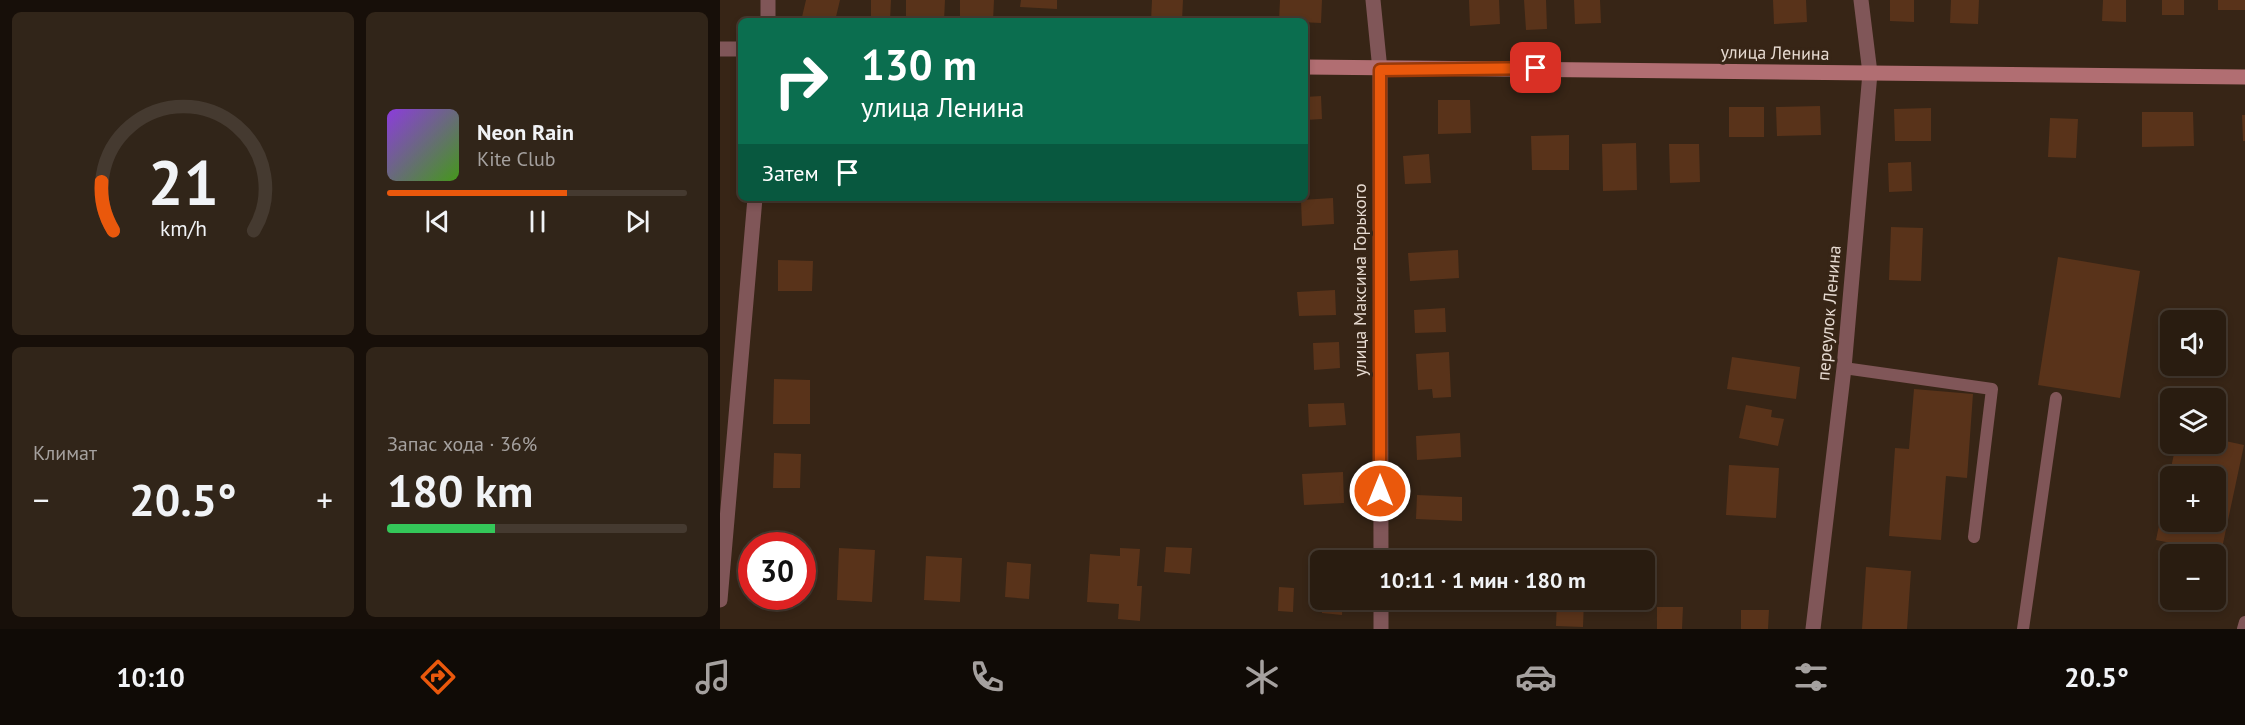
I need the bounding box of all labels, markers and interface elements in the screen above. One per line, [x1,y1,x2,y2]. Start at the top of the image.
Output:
text: 130 m [861,37,977,92]
street label: улица Ленина [1720,40,1830,65]
icon: right [762,42,840,120]
pin [1510,42,1561,93]
icon: arrive [1519,51,1552,84]
text: улица Ленина [861,90,1025,124]
text: Neon Rain [477,118,574,146]
text: 21 [148,141,218,222]
text: Kite Club [477,146,555,172]
icon: arrive [831,156,864,189]
text: Затем [762,159,819,187]
street label: улица Максима Горького [1348,183,1371,377]
icon: previous [421,205,454,238]
icon: pause [521,205,554,238]
icon: next [621,205,654,238]
text: km/h [159,214,206,242]
street label: переулок Ленина [1811,244,1846,382]
map controls [2160,310,2226,610]
button: sound [2160,310,2226,376]
button: layers [2160,388,2226,454]
text: Запас хода · 36% [387,431,537,457]
text: Климат [33,440,97,466]
position arrow [1348,459,1412,523]
text: 180 km [387,461,533,519]
button: + [2160,466,2226,532]
text: 20.5° [129,470,237,528]
text: − [33,478,50,521]
text: + [316,478,333,521]
speed limit sign: 30 [738,532,816,610]
button: − [2160,544,2226,610]
text: 10:11 · 1 мин · 180 m [1379,566,1586,594]
icon: directions [417,656,459,698]
icon: music [692,656,734,698]
icon: phone [966,656,1008,698]
icon: climate [1241,656,1283,698]
icon: car [1515,656,1557,698]
icon: filters [1790,656,1832,698]
text: 10:10 [116,660,185,694]
text: 20.5° [2064,660,2129,694]

